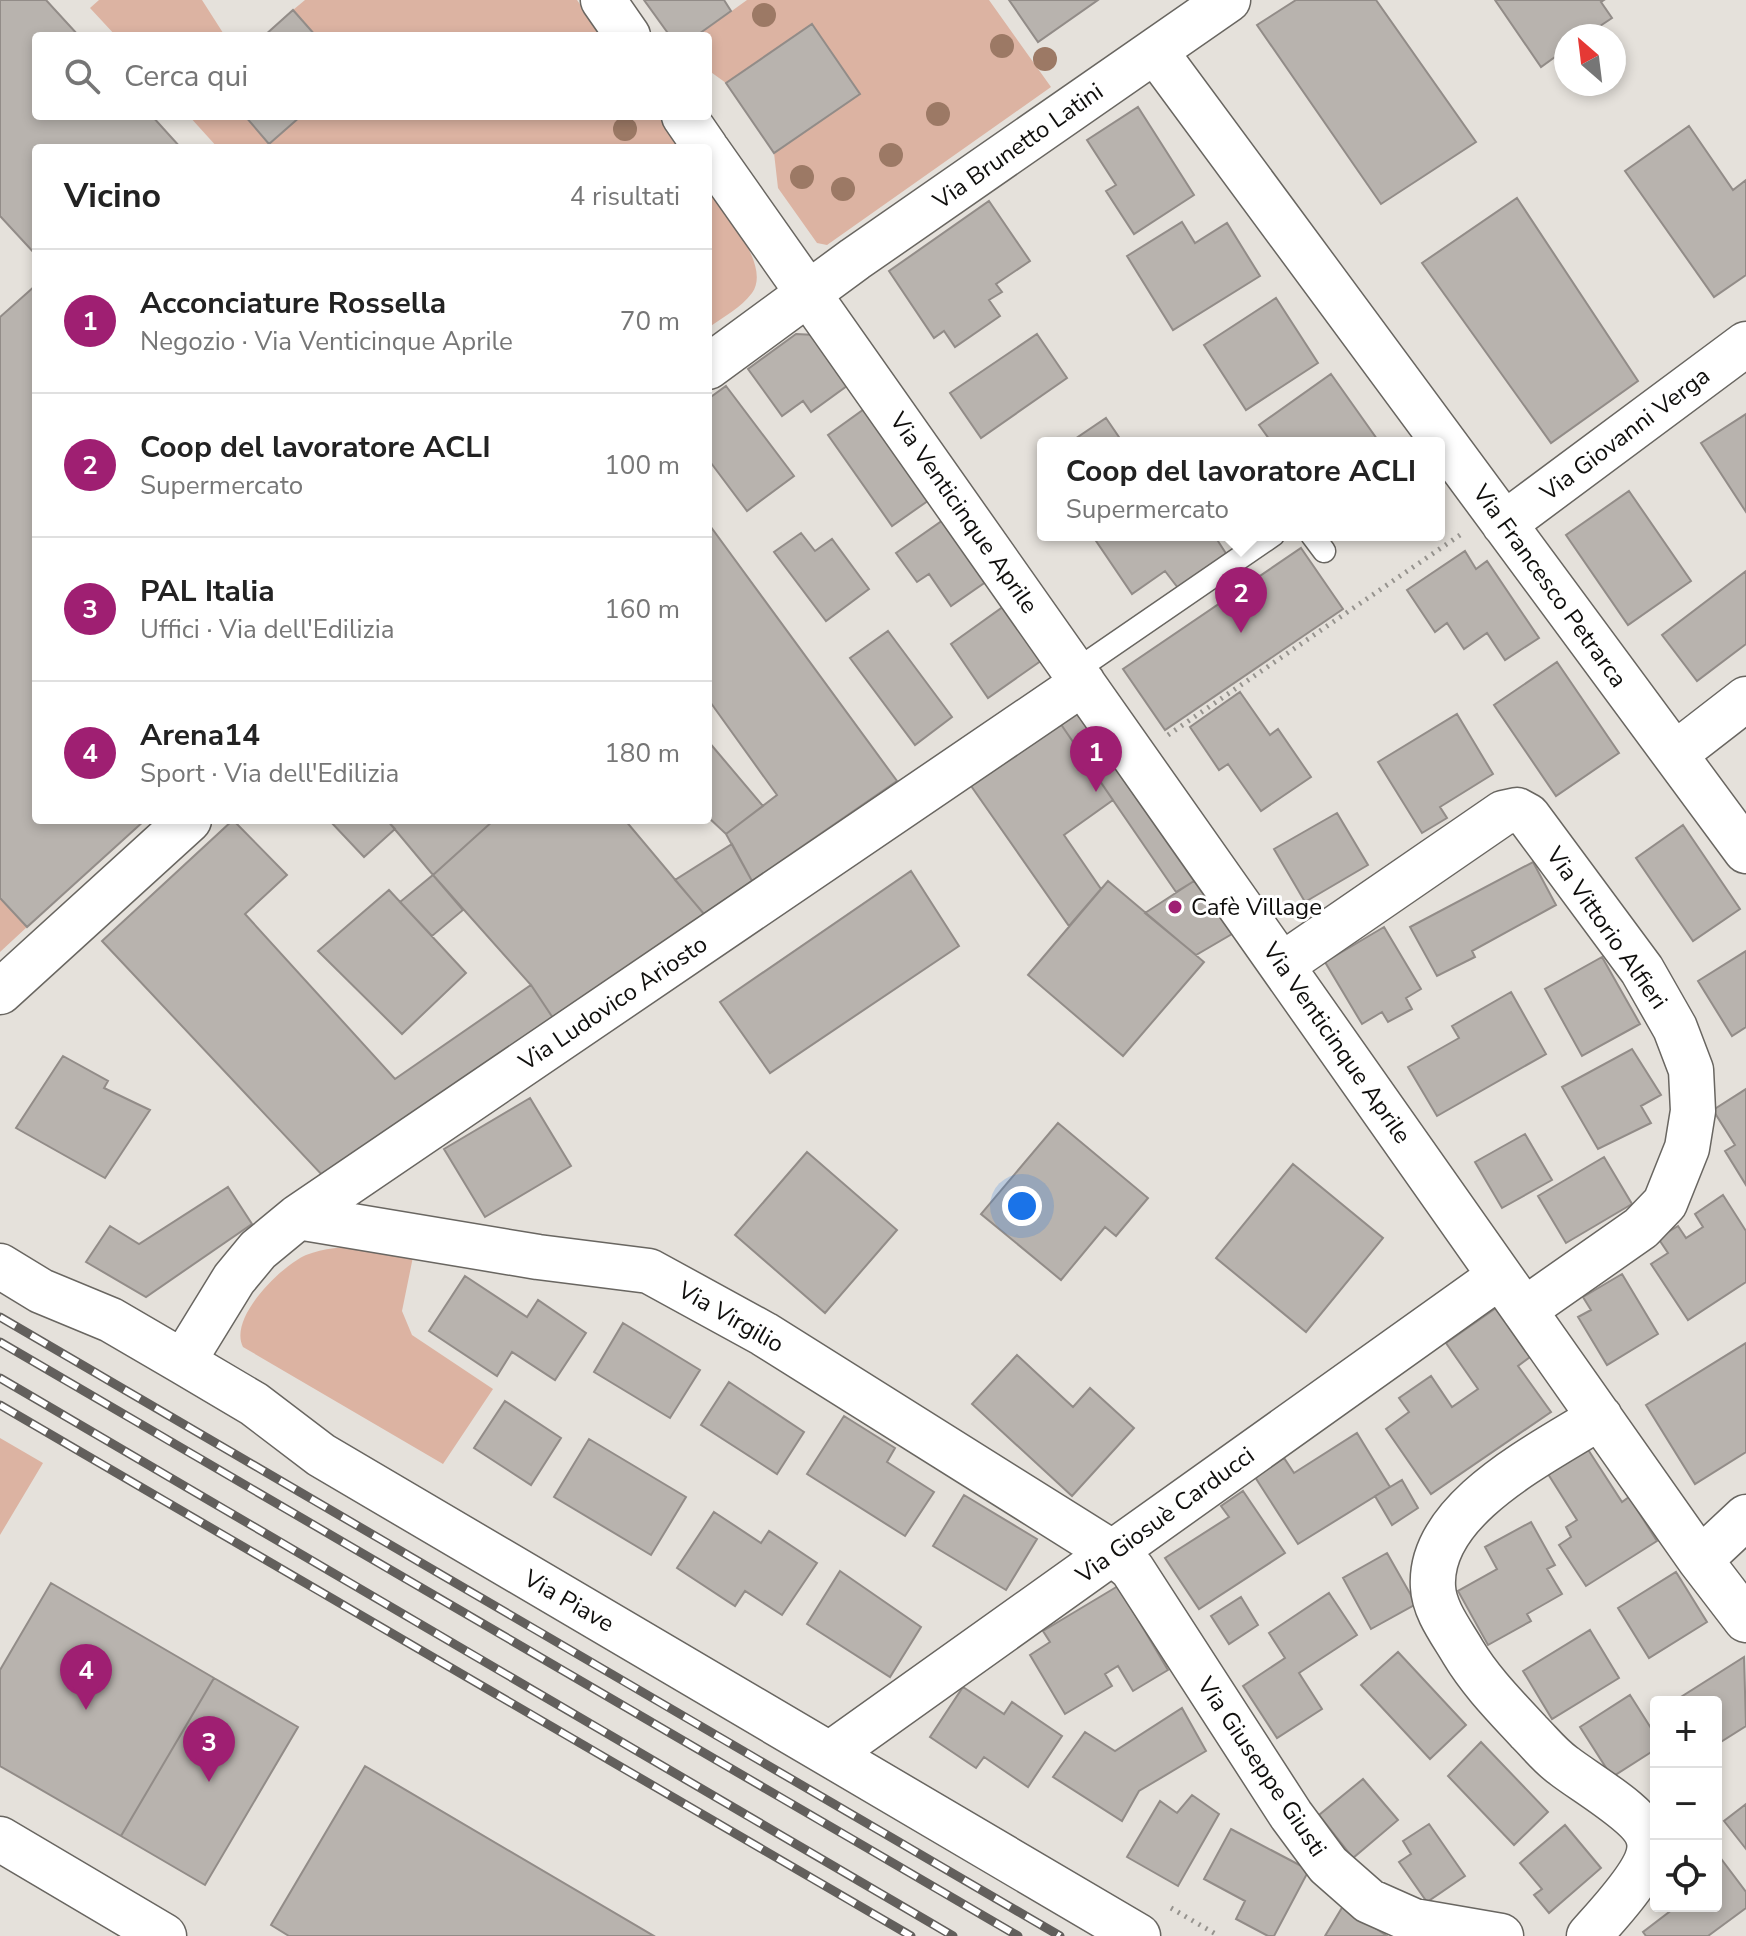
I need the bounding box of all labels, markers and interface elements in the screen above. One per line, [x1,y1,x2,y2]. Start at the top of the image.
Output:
north arrow [1554,24,1626,96]
search box [32,32,712,120]
icon: search [60,54,104,98]
text: Cerca qui [124,56,248,97]
street label: Via Brunetto Latini [926,75,1109,217]
text: Vicino [64,173,161,219]
text: 4 risultati [570,179,680,214]
text: Acconciature Rossella [140,283,446,324]
text: 1 [82,304,98,339]
text: 70 m [620,304,680,339]
text: Negozio · Via Venticinque Aprile [140,324,513,359]
street label: Via Giovanni Verga [1533,360,1716,509]
street label: Via Venticinque Aprile [882,405,1046,620]
text: Coop del lavoratore ACLI [140,427,491,468]
popup [1037,437,1445,541]
text: 2 [82,448,98,483]
text: 100 m [604,448,680,483]
text: Coop del lavoratore ACLI [1066,451,1416,492]
text: Supermercato [140,468,303,503]
street label: Via Francesco Petrarca [1465,477,1635,694]
text: Supermercato [1066,492,1229,527]
pin: 2 [1215,567,1267,633]
text: PAL Italia [140,571,275,612]
text: 3 [82,592,98,627]
text: 160 m [604,592,680,627]
text: Uffici · Via dell'Edilizia [140,612,394,647]
text: Arena14 [140,715,260,756]
pin: 1 [1070,726,1122,792]
text: 4 [82,736,98,771]
text: 180 m [604,736,680,771]
text: Sport · Via dell'Edilizia [140,756,399,791]
street label: Via Vittorio Alfieri [1538,840,1675,1016]
place label: Cafè Village [1191,891,1322,923]
marker: Cafè Village [1166,898,1184,916]
street label: Via Ludovico Ariosto [512,928,713,1079]
street label: Via Venticinque Aprile [1255,935,1419,1150]
your location [1002,1186,1042,1226]
street label: Via Virgilio [671,1273,790,1360]
street label: Via Giosuè Carducci [1069,1439,1261,1591]
street label: Via Piave [517,1562,620,1640]
pin: 4 [60,1644,112,1710]
street label: Via Giuseppe Giusti [1189,1670,1334,1863]
map controls [1650,1696,1722,1912]
button: + [1650,1696,1722,1768]
pin: 3 [183,1716,235,1782]
button: − [1650,1768,1722,1840]
button: locate [1650,1840,1722,1912]

